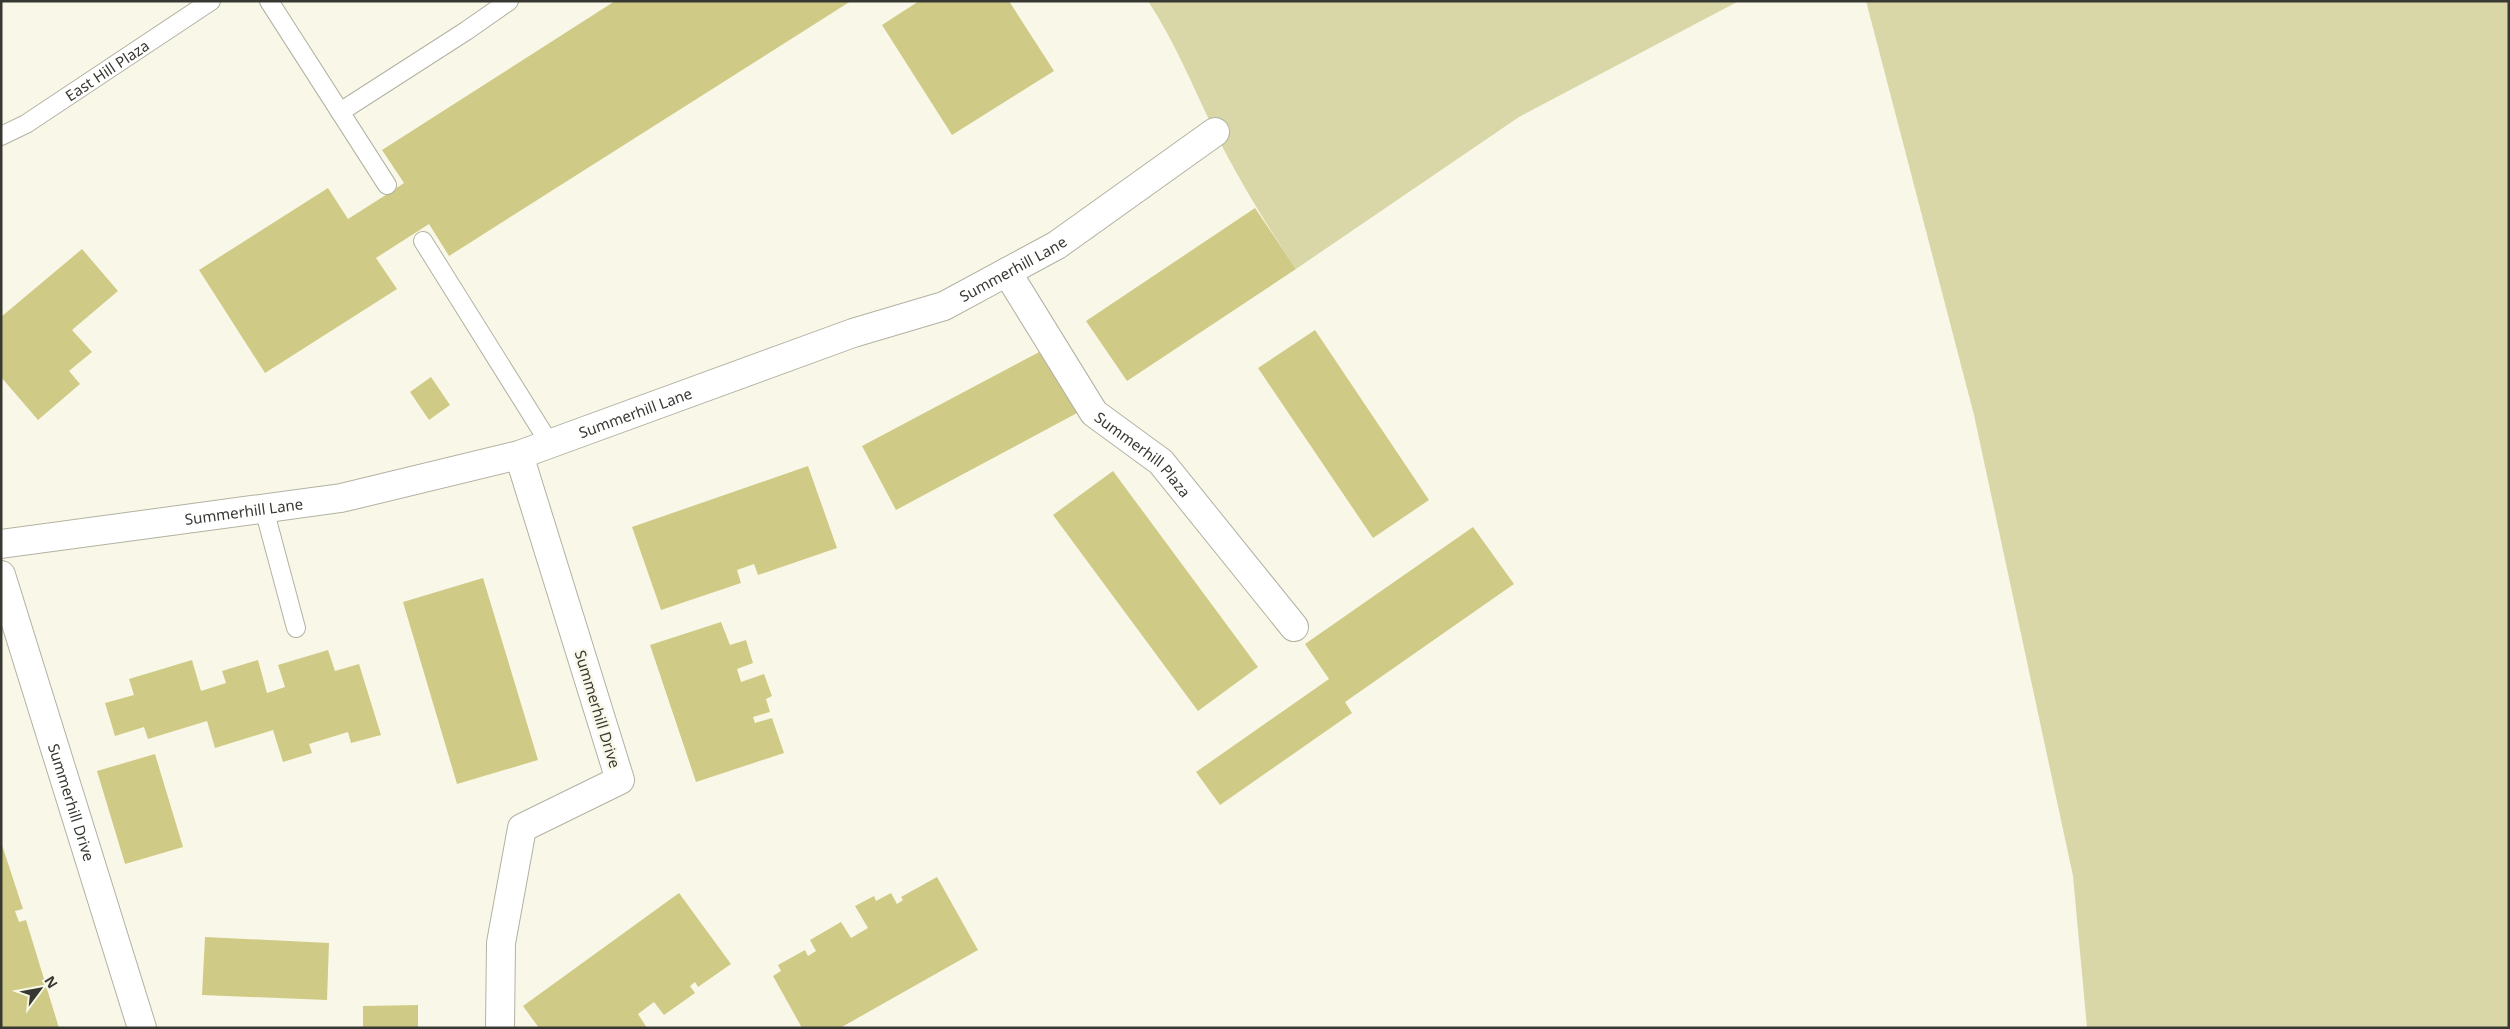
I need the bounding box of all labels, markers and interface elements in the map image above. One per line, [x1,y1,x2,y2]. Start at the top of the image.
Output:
street label: East Hill Plaza [61,35,153,105]
street label: Summerhill Lane [956,231,1070,306]
street label: Summerhill Lane [576,383,695,442]
street label: Summerhill Plaza [1091,407,1195,501]
street label: Summerhill Lane [183,493,304,529]
street label: Summerhill Drive [571,648,625,770]
street label: Summerhill Drive [44,741,99,864]
north arrow [15,964,65,1014]
text: N [40,972,63,992]

